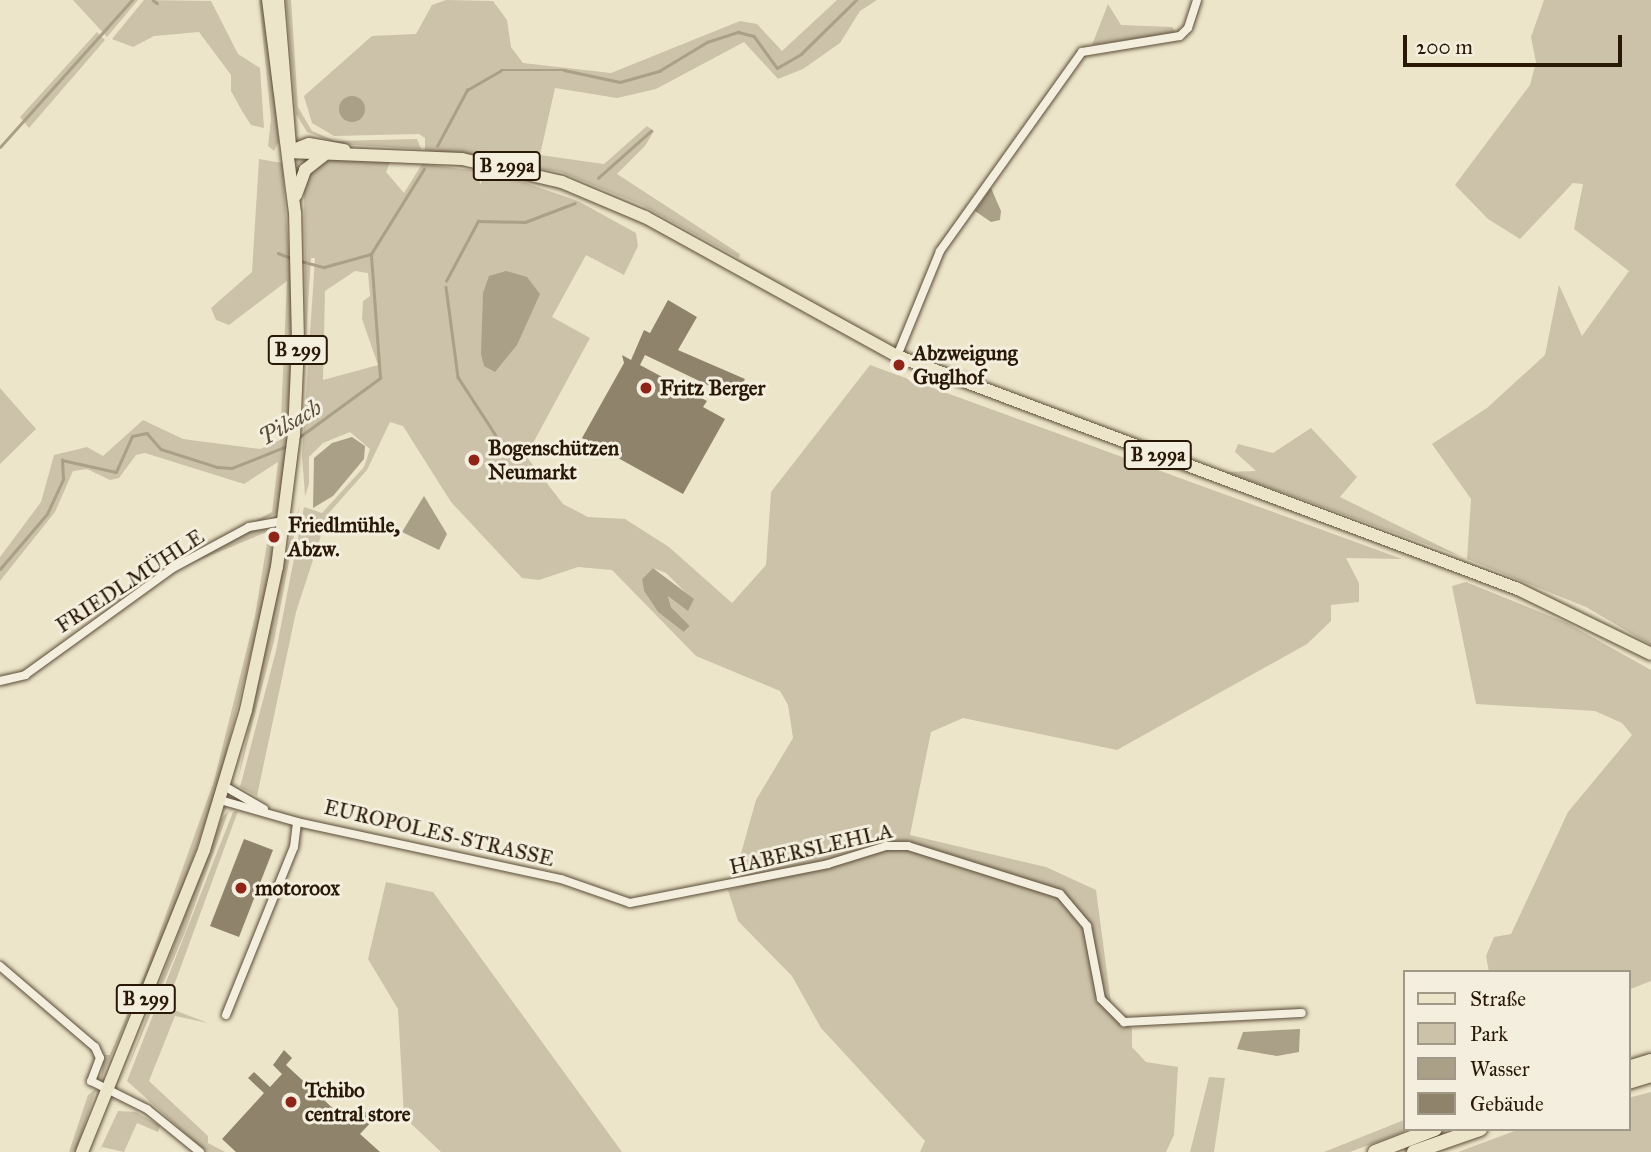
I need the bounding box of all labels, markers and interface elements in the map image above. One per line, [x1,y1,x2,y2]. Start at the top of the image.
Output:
scale bar [1406,21,1625,65]
text: 200 m [1416,34,1473,60]
road number: B 299a [472,150,542,182]
road number: B 299 [266,334,330,366]
place label: Abzweigung Guglhof [913,340,1017,390]
marker: Abzweigung Guglhof [891,357,907,373]
place label: Fritz Berger [660,375,765,401]
marker: Fritz Berger [638,380,654,396]
water label: Pilsach [254,393,326,451]
place label: Bogenschützen Neumarkt [488,435,619,485]
road number: B 299a [1123,440,1193,470]
marker: Bogenschützen Neumarkt [466,452,482,468]
place label: Friedlmühle, Abzw. [288,512,400,562]
street label: FRIEDLMÜHLE [51,524,209,638]
marker: Friedlmühle, Abzw. [266,529,282,545]
street label: EUROPOLES-STRASSE [322,794,556,872]
street label: HABERSLEHLA [727,818,895,880]
place label: motoroox [255,875,340,901]
marker: motoroox [233,880,249,896]
legend [1402,970,1630,1131]
road number: B 299 [114,984,178,1015]
text: Straße [1470,986,1526,1012]
text: Park [1470,1021,1508,1047]
text: Wasser [1470,1056,1530,1082]
place label: Tchibo central store [305,1077,411,1127]
text: Gebäude [1470,1091,1544,1117]
marker: Tchibo central store [283,1094,299,1110]

